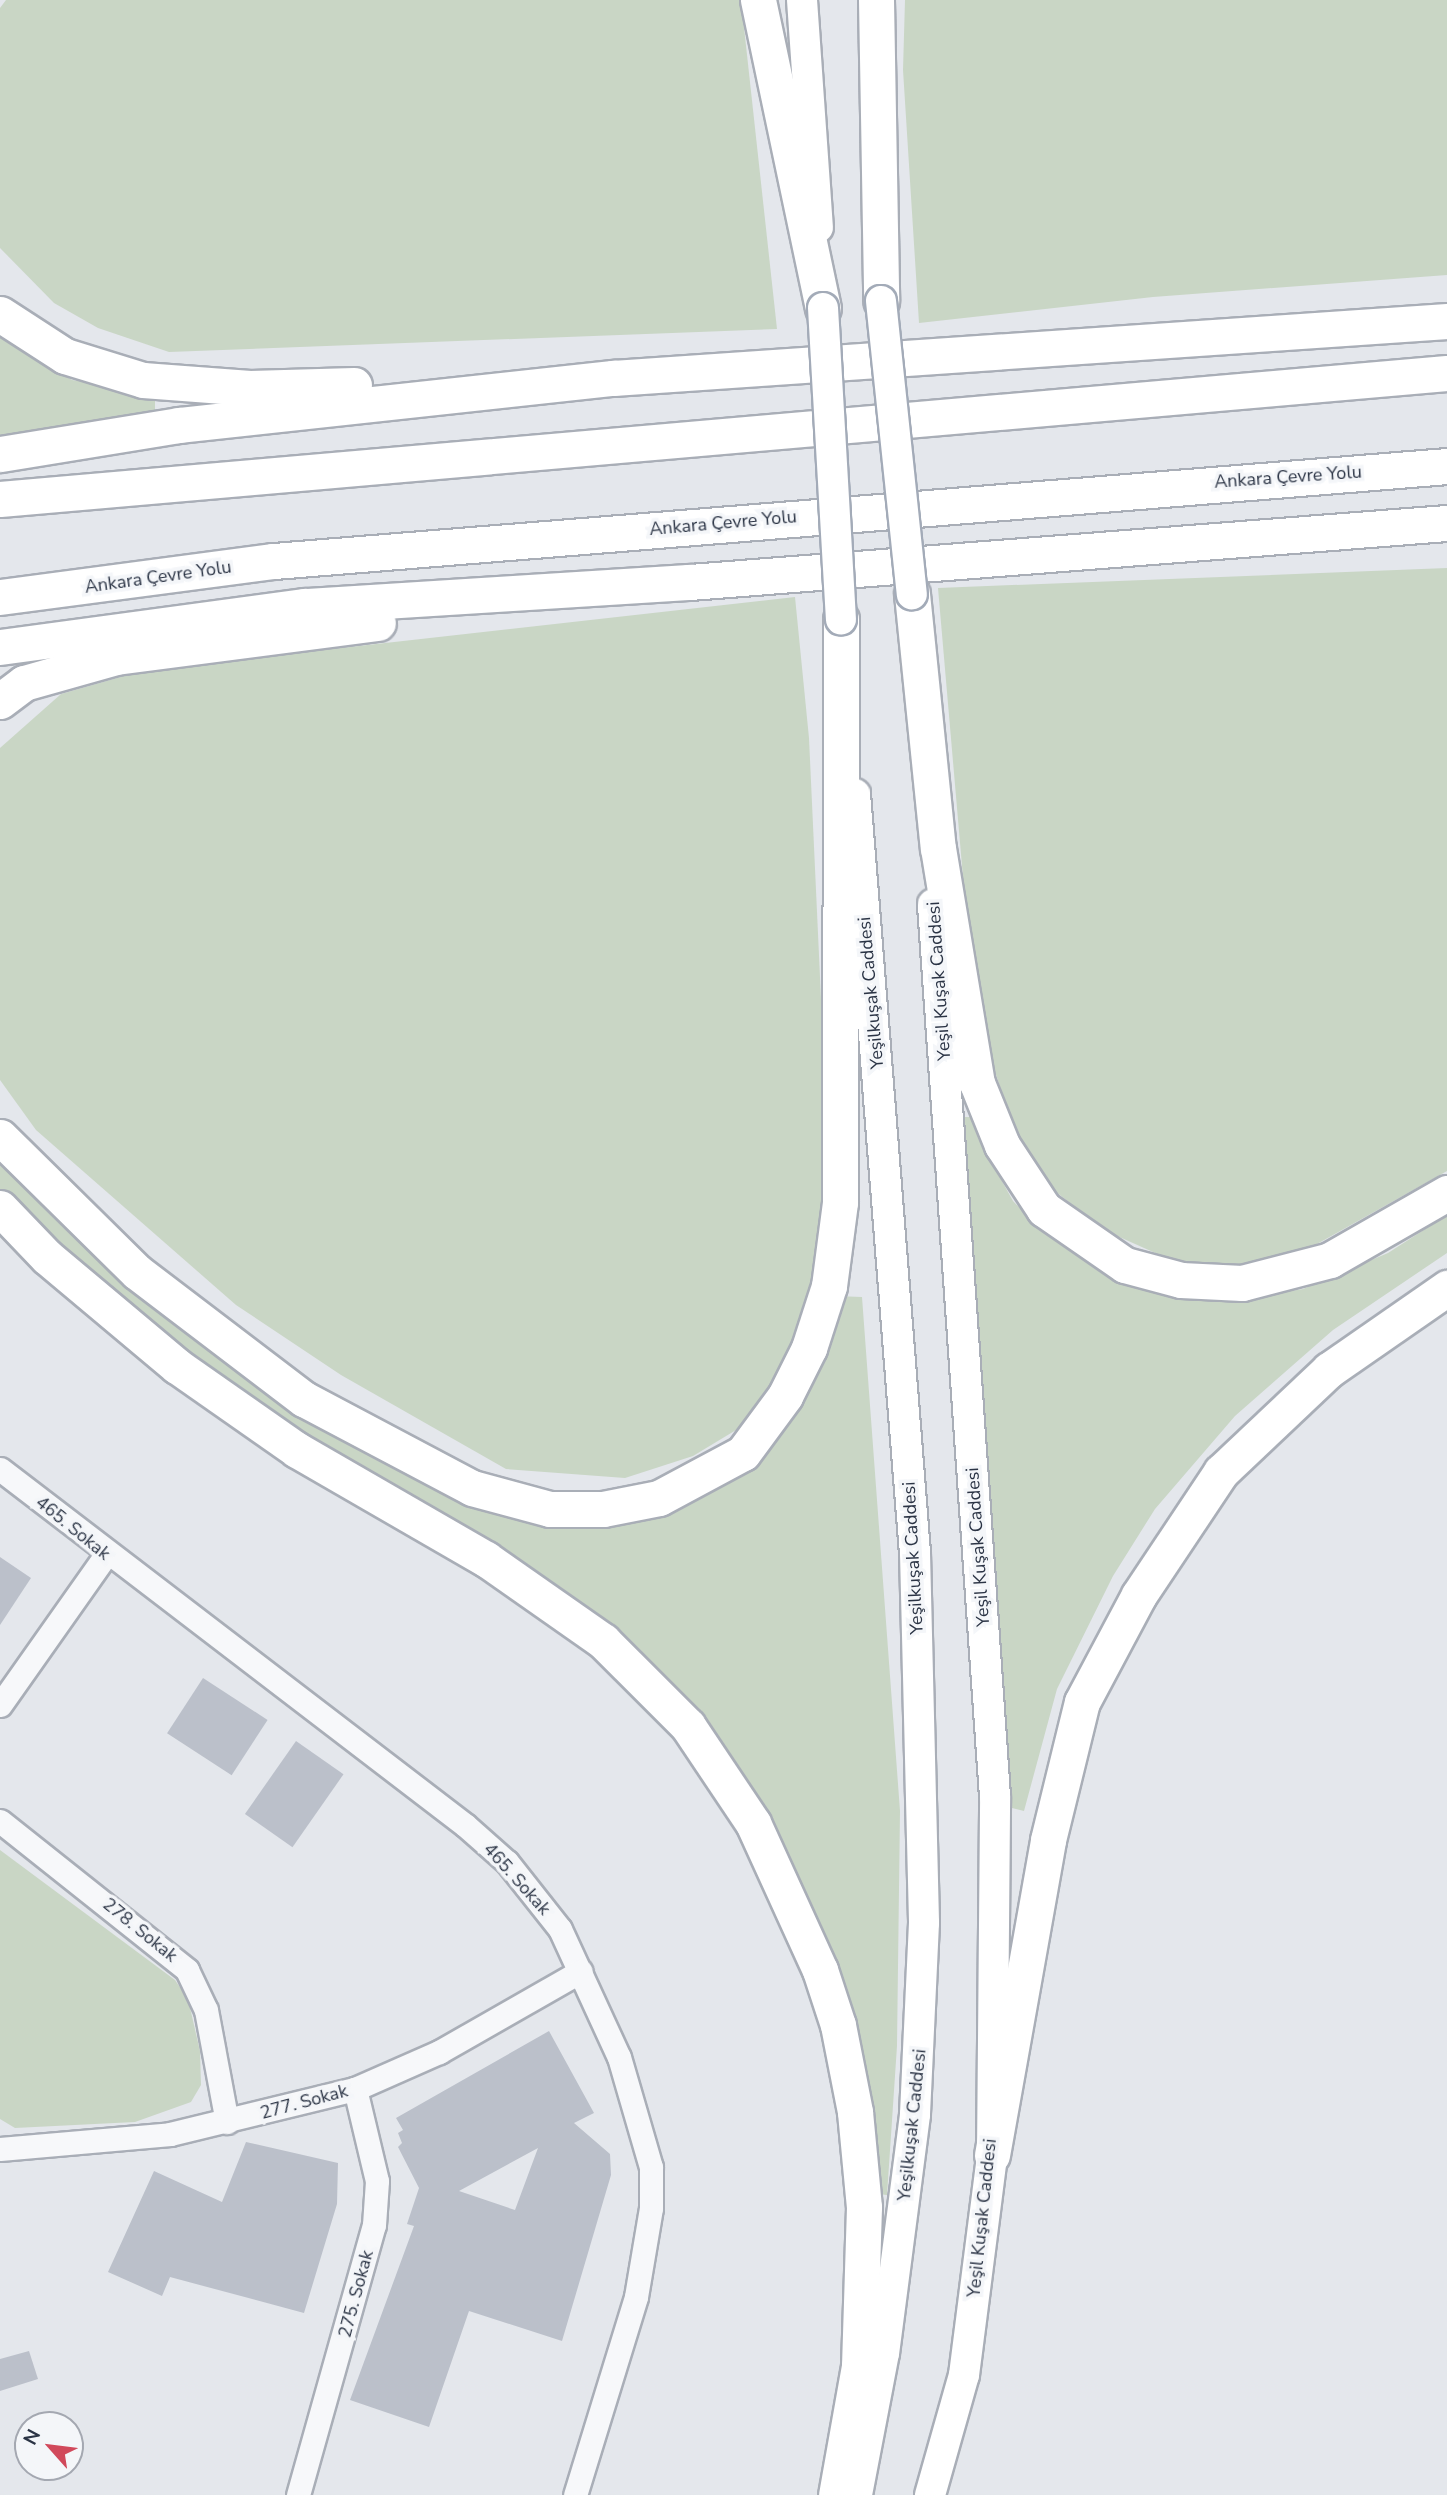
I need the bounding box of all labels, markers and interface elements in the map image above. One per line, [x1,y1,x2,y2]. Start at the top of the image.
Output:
street label: Ankara Çevre Yolu [1214,461,1362,493]
street label: Ankara Çevre Yolu [648,506,798,540]
street label: Ankara Çevre Yolu [83,556,233,598]
street label: Yeşil Kuşak Caddesi [923,901,955,1061]
street label: Yeşilkuşak Caddesi [854,916,888,1070]
street label: Yeşil Kuşak Caddesi [962,1467,994,1627]
street label: Yeşilkuşak Caddesi [898,1481,928,1635]
street label: 465. Sokak [31,1491,115,1565]
street label: 465. Sokak [479,1838,555,1920]
street label: 278. Sokak [98,1893,182,1967]
street label: Yeşilkuşak Caddesi [893,2048,931,2202]
street label: 277. Sokak [258,2080,350,2124]
street label: Yeşil Kuşak Caddesi [963,2138,1001,2298]
street label: 275. Sokak [334,2248,378,2340]
north arrow [14,2411,84,2481]
text: N [17,2425,47,2449]

